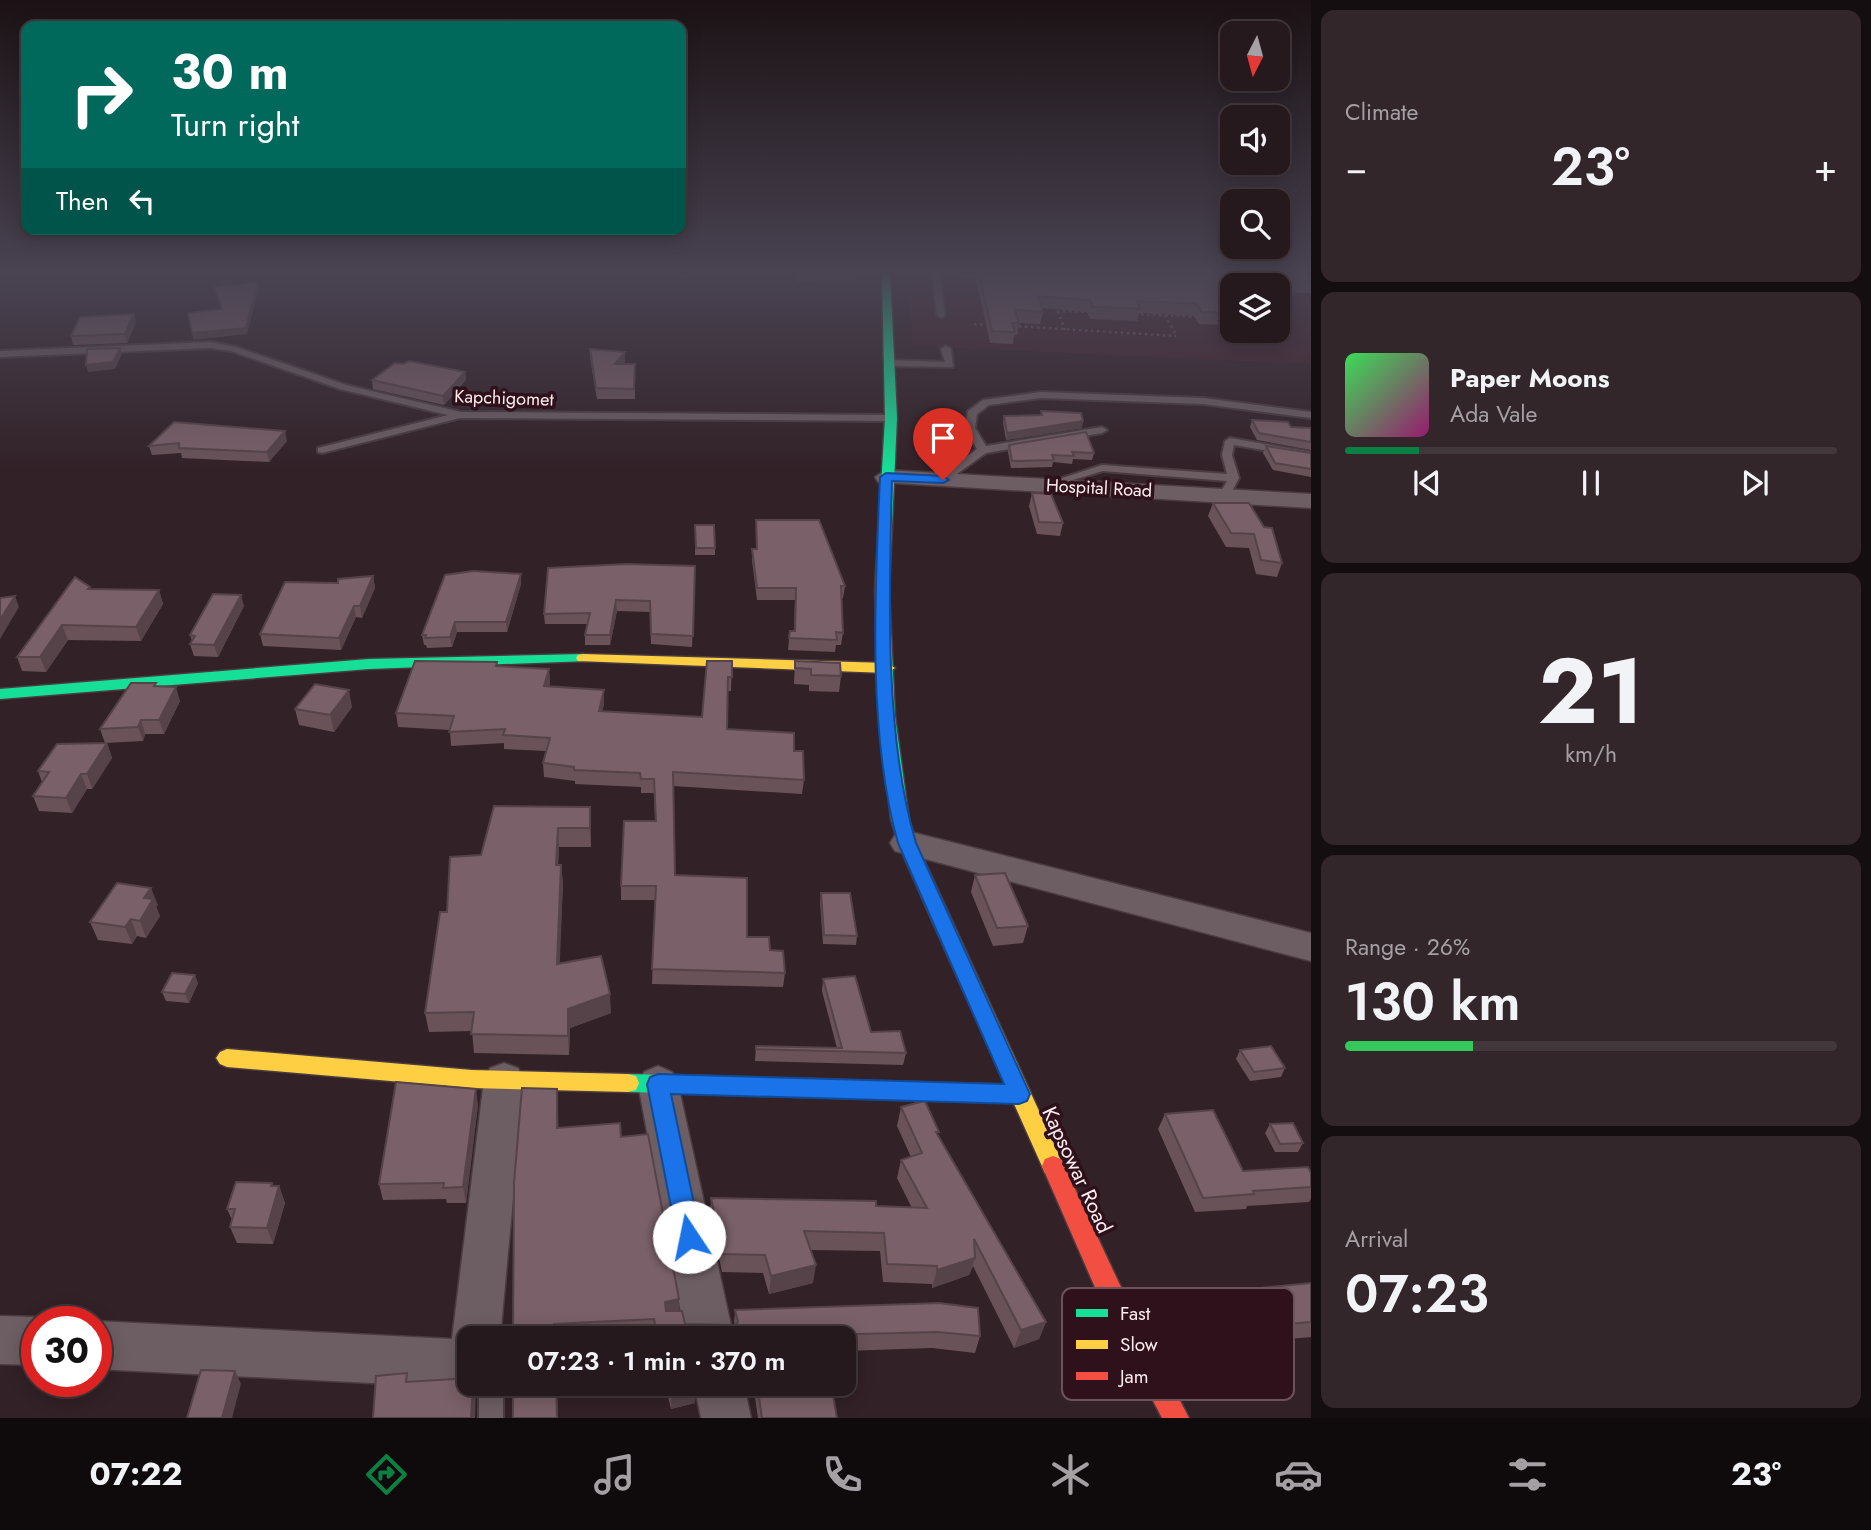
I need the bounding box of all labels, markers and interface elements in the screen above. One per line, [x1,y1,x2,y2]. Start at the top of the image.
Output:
north arrow [1220,21,1290,91]
map controls [1220,21,1290,343]
text: 30 m [171,37,289,107]
icon: right [56,49,147,140]
text: Climate [1345,95,1418,129]
text: Turn right [171,102,300,148]
button: sound [1220,105,1290,175]
text: 23° [1551,129,1630,205]
text: − [1345,140,1367,195]
text: + [1814,140,1837,195]
text: Then [56,182,109,220]
icon: left [123,182,161,220]
button: search [1220,189,1290,259]
button: layers [1220,273,1290,343]
text: Paper Moons [1450,359,1610,397]
street label: Kapchigomet [454,383,555,413]
text: Ada Vale [1450,397,1537,431]
pin [913,408,973,480]
icon: arrive [924,419,962,457]
icon: previous [1408,464,1446,502]
icon: pause [1572,464,1610,502]
icon: next [1736,464,1774,502]
street label: Hospital Road [1045,472,1153,504]
text: 21 [1538,626,1644,757]
text: km/h [1565,737,1617,771]
text: Range · 26% [1345,930,1470,964]
text: 130 km [1345,964,1520,1040]
street label: Kapsowar Road [1035,1102,1119,1238]
position arrow [652,1200,726,1274]
text: Arrival [1345,1222,1408,1256]
text: 07:23 [1345,1256,1489,1332]
legend [1062,1288,1294,1400]
text: Fast [1120,1300,1151,1327]
speed limit sign: 30 [21,1306,112,1397]
text: Slow [1120,1331,1158,1358]
text: 07:23 · 1 min · 370 m [527,1342,786,1380]
text: Jam [1117,1363,1149,1390]
icon: directions [362,1450,411,1499]
icon: music [590,1450,639,1499]
icon: phone [818,1450,867,1499]
icon: climate [1046,1450,1095,1499]
icon: car [1274,1450,1323,1499]
icon: filters [1503,1450,1552,1499]
text: 07:22 [90,1451,182,1497]
text: 23° [1731,1451,1781,1497]

